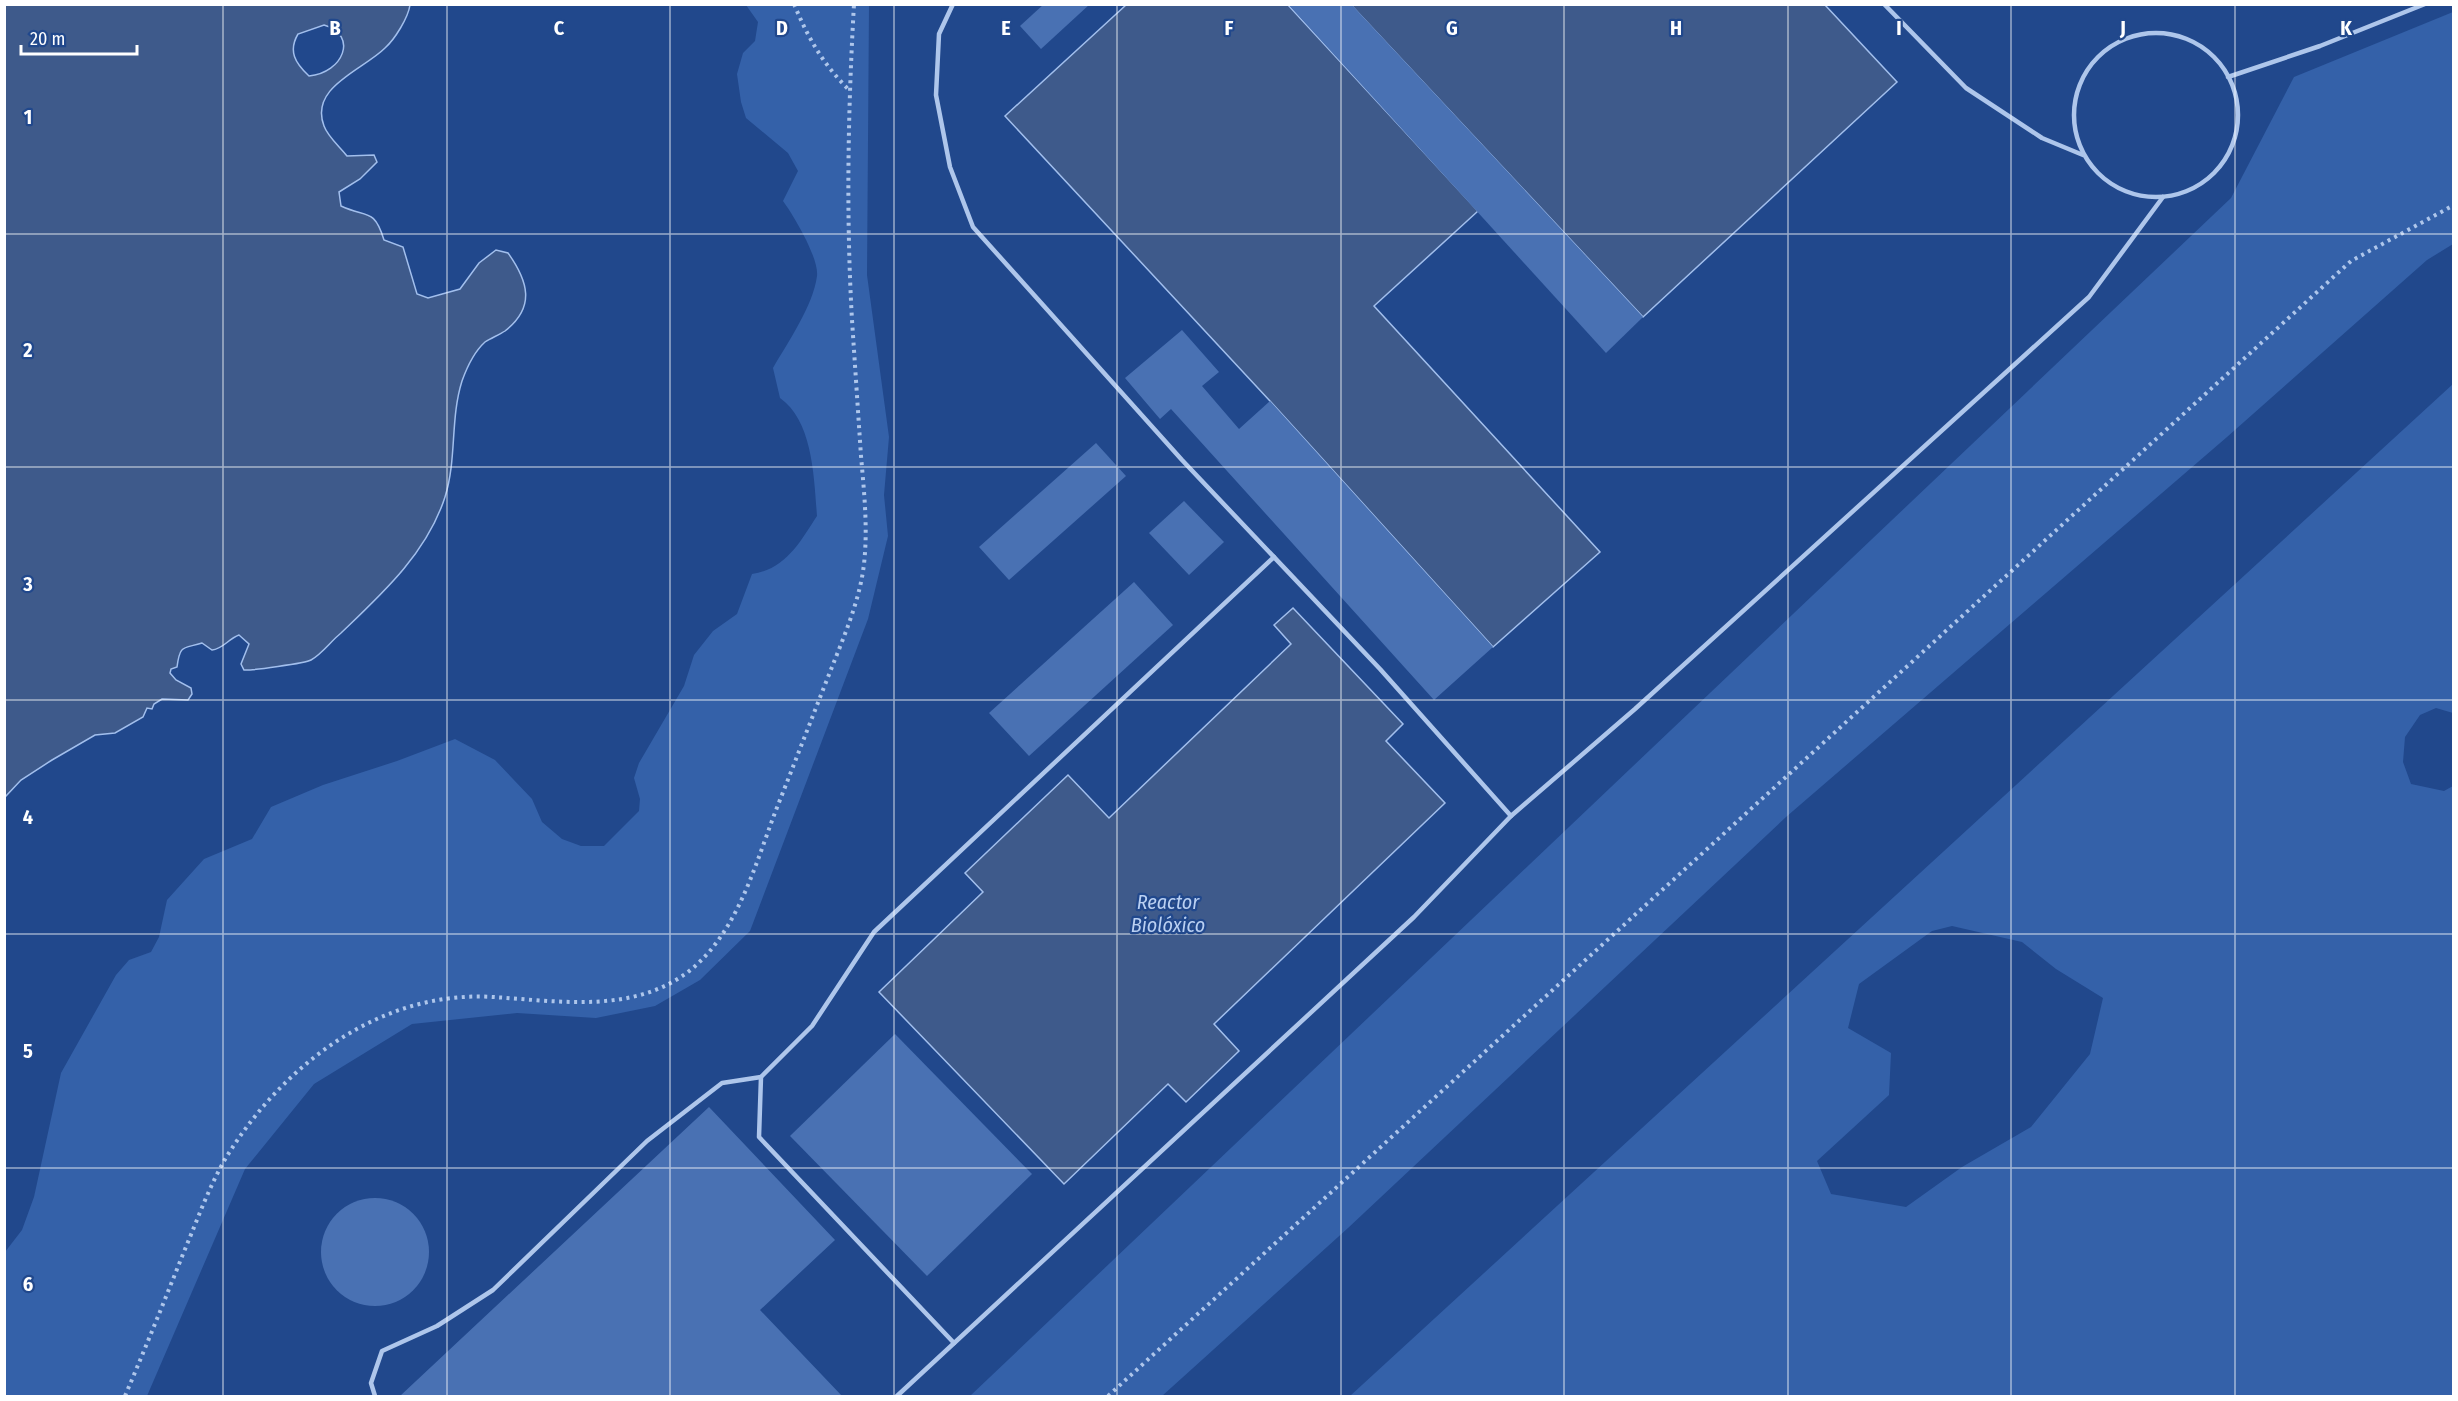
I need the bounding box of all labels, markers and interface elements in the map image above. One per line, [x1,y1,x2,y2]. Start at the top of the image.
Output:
text: B [329,16,341,40]
text: C [554,16,565,40]
text: D [776,16,788,40]
text: E [1001,16,1011,40]
text: F [1225,16,1234,40]
text: G [1446,16,1458,40]
text: H [1670,16,1682,40]
text: I [1896,16,1902,40]
text: J [2119,16,2126,40]
text: K [2340,16,2352,40]
scale bar [21,18,136,56]
text: 20 m [30,28,65,50]
text: 1 [24,105,32,129]
text: 2 [22,338,33,362]
text: 3 [22,572,33,596]
text: 4 [23,805,33,829]
water label: Reactor Biolóxico [1131,890,1205,937]
text: 5 [23,1039,33,1063]
text: 6 [23,1272,33,1296]

